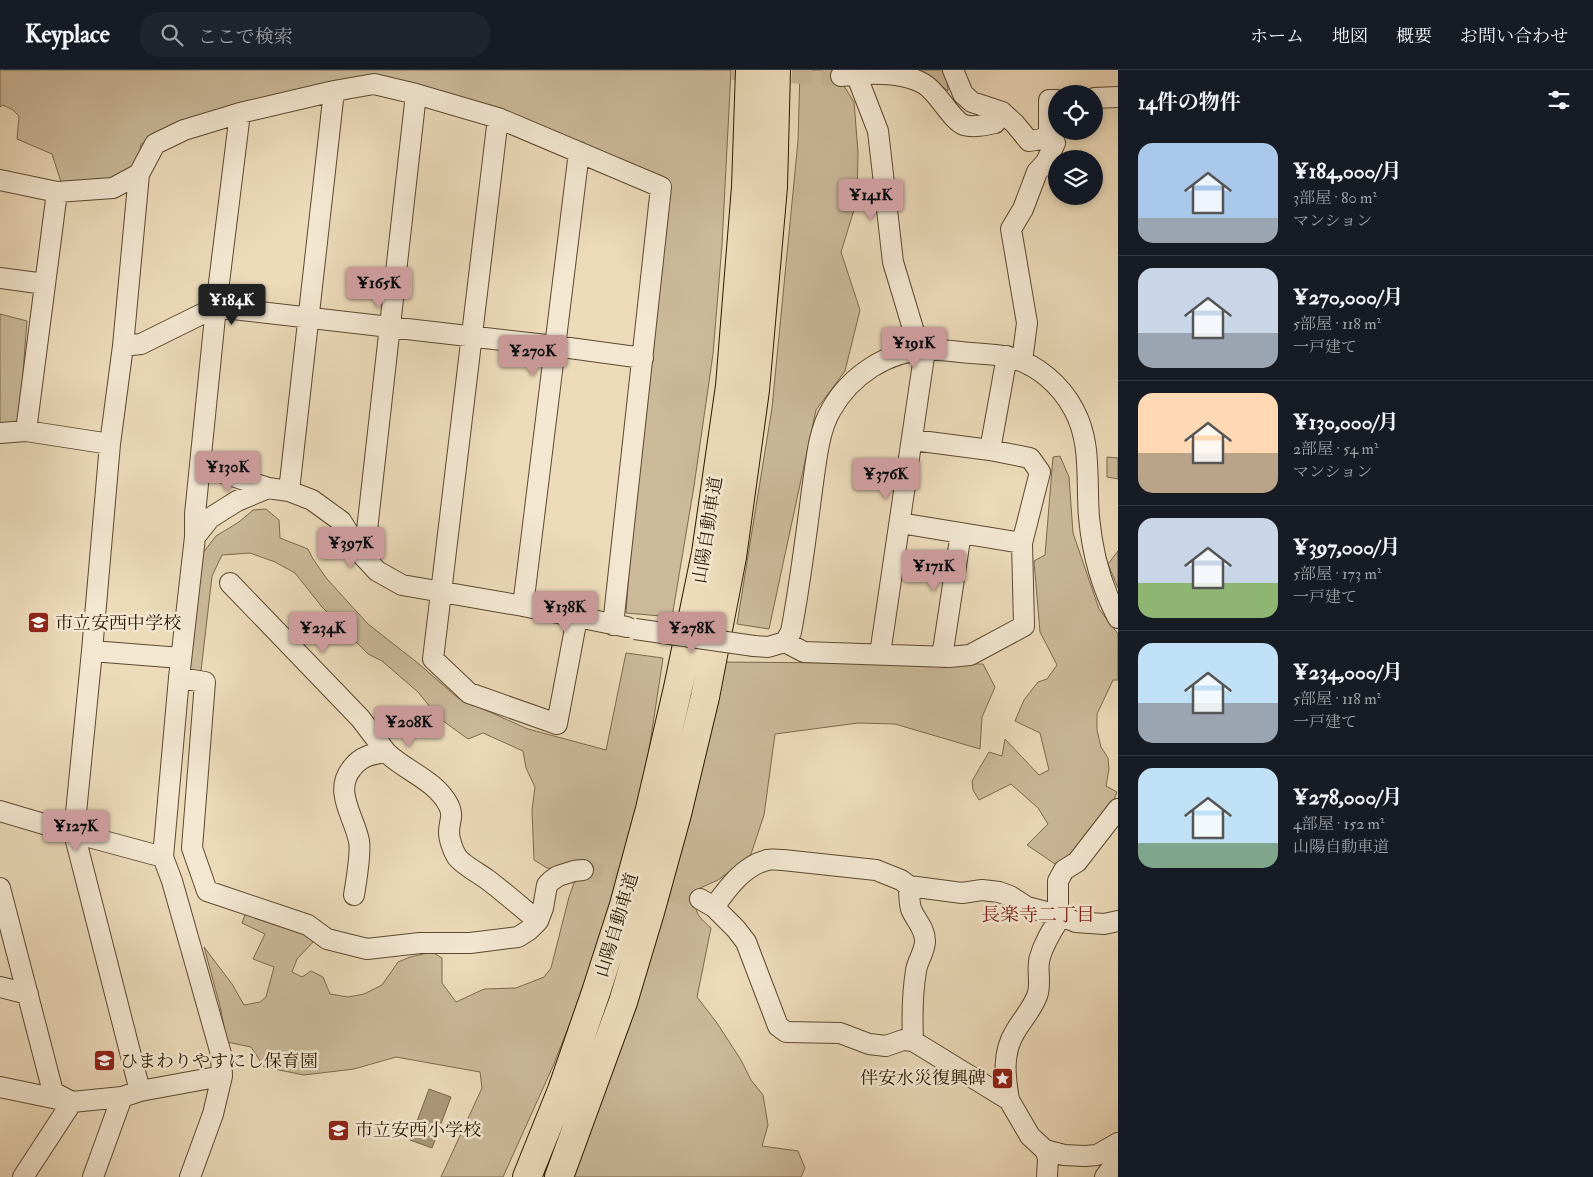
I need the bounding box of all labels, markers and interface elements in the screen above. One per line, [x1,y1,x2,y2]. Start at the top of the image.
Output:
search box [140,12,490,57]
text: Keyplace [25,19,110,50]
icon: search [158,21,186,49]
text: ここで検索 [198,25,293,49]
text: ホーム [1250,25,1304,48]
text: 地図 [1332,25,1368,48]
text: 概要 [1396,25,1432,48]
text: お問い合わせ [1460,25,1568,48]
map controls [1048,85,1103,205]
button: locate [1048,85,1103,140]
icon: filters [1545,86,1573,114]
text: 14件の物件 [1138,89,1241,116]
button: layers [1048,150,1103,205]
text: ¥184,000/月 [1293,158,1402,185]
icon: home [1178,163,1238,223]
pin: ¥141K [836,178,906,221]
text: ¥141K [849,185,893,205]
text: 3部屋 · 80 m² [1293,188,1377,208]
text: マンション [1293,211,1372,231]
pin: ¥165K [344,266,414,309]
text: ¥165K [357,273,401,293]
pin: ¥184K [197,284,267,326]
text: ¥270,000/月 [1293,284,1403,311]
icon: home [1178,288,1238,348]
text: ¥184K [209,290,255,310]
text: 5部屋 · 118 m² [1293,314,1381,334]
pin: ¥191K [879,326,949,369]
text: ¥191K [893,333,935,353]
pin: ¥270K [498,334,568,377]
text: 一戸建て [1293,337,1357,357]
text: ¥270K [510,341,556,361]
text: ¥130,000/月 [1293,409,1399,436]
icon: home [1178,413,1238,473]
text: 2部屋 · 54 m² [1293,439,1379,459]
pin: ¥130K [193,450,263,493]
text: ¥130K [206,457,250,477]
pin: ¥376K [851,458,921,500]
text: マンション [1293,462,1372,482]
text: ¥376K [864,464,908,484]
street label: 山陽自動車道 [688,475,728,585]
pin: ¥397K [316,526,386,569]
text: ¥397K [329,533,373,553]
text: ¥397,000/月 [1293,534,1401,561]
icon: home [1178,538,1238,598]
pin: ¥171K [899,550,969,592]
text: ¥171K [913,556,955,576]
text: 5部屋 · 173 m² [1293,564,1381,584]
text: 一戸建て [1293,587,1357,607]
pin: ¥138K [530,590,600,633]
text: ¥138K [544,597,586,617]
school or university icon: 市立安西中学校 [27,611,51,635]
place label: 市立安西中学校 [55,612,181,635]
pin: ¥234K [288,612,358,654]
pin: ¥278K [657,612,727,654]
text: ¥234K [300,618,346,638]
text: ¥278K [669,618,715,638]
text: ¥234,000/月 [1293,659,1403,686]
icon: home [1178,663,1238,723]
text: 5部屋 · 118 m² [1293,689,1381,709]
pin: ¥208K [374,706,444,748]
text: ¥208K [385,712,433,732]
text: 一戸建て [1293,712,1357,732]
text: ¥278,000/月 [1293,784,1403,811]
icon: home [1178,788,1238,848]
pin: ¥127K [41,810,111,852]
text: 4部屋 · 152 m² [1293,814,1385,834]
text: ¥127K [54,816,98,836]
text: 山陽自動車道 [1293,837,1389,857]
street label: 山陽自動車道 [590,870,644,980]
district label: 長楽寺二丁目 [981,903,1095,927]
school or university icon: ひまわりやすにし保育園 [92,1049,116,1073]
place label: ひまわりやすにし保育園 [120,1050,318,1073]
place icon: 伴安水災復興碑 [990,1066,1014,1090]
place label: 伴安水災復興碑 [860,1067,986,1090]
school or university icon: 市立安西小学校 [327,1118,351,1142]
place label: 市立安西小学校 [355,1119,481,1142]

